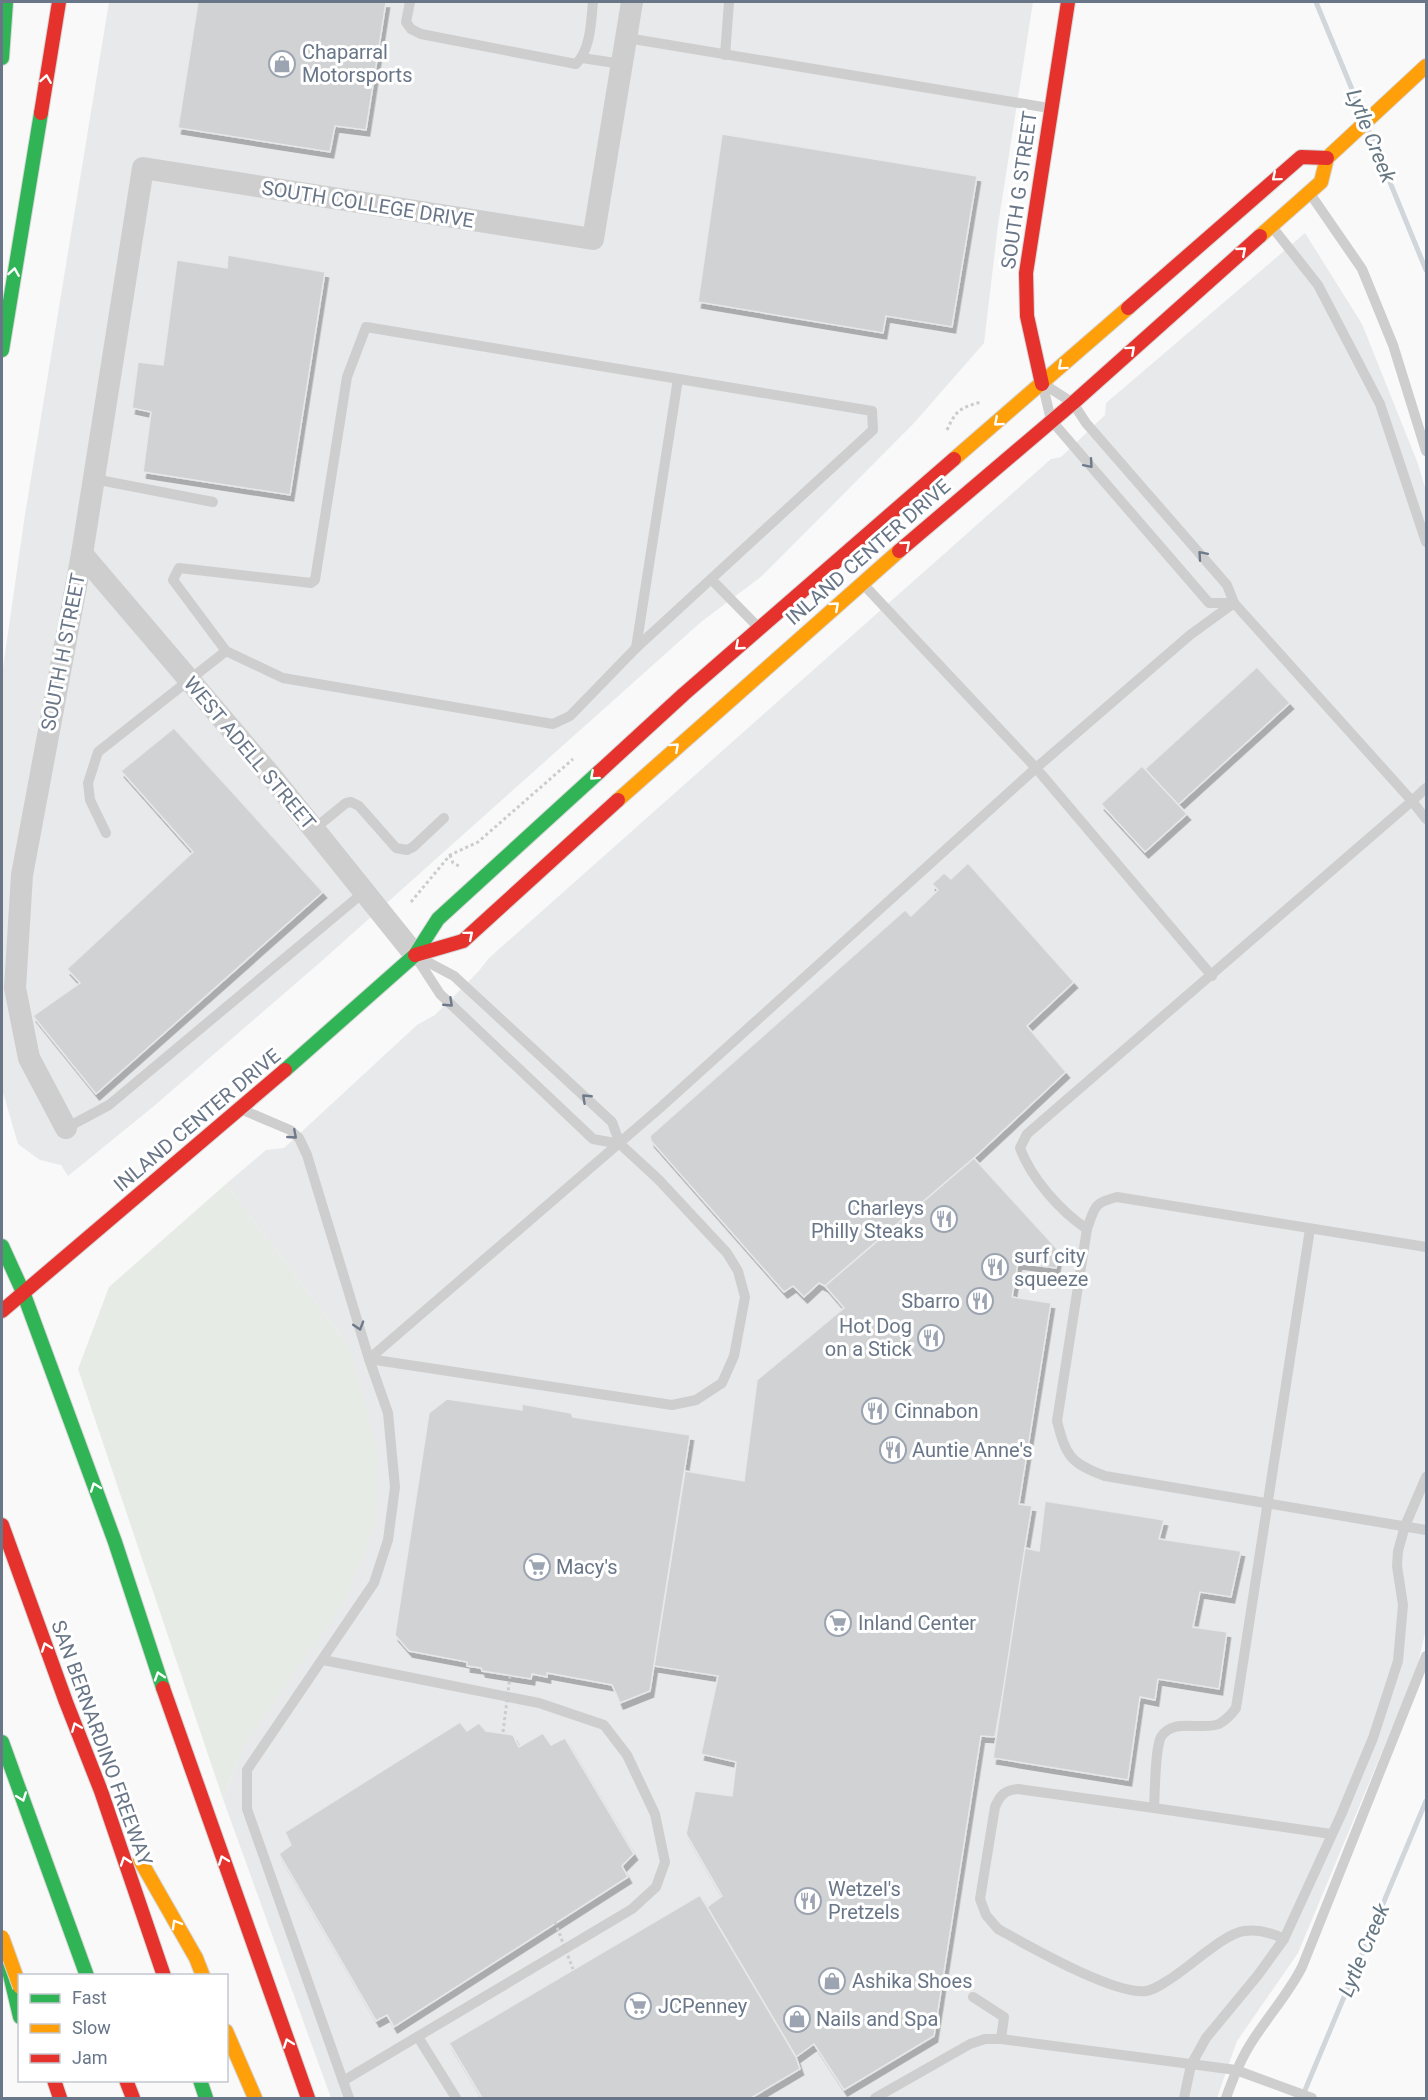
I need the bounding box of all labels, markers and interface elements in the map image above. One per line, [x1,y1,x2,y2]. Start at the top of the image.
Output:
place label: Chaparral Motorsports [302,40,413,87]
shop icon: Chaparral Motorsports [267,49,297,79]
one-way arrow [39,75,52,85]
water label: Lytle Creek [1341,86,1401,187]
street label: SOUTH G STREET [996,109,1042,271]
one-way arrow [1272,170,1283,181]
street label: SOUTH COLLEGE DRIVE [260,175,476,233]
one-way arrow [1235,247,1246,258]
one-way arrow [8,267,20,276]
one-way arrow [1124,346,1135,357]
one-way arrow [1058,359,1069,370]
one-way arrow [994,414,1005,425]
one-way arrow [1082,458,1093,469]
street label: INLAND CENTER DRIVE [781,474,955,630]
one-way arrow [899,541,910,552]
one-way arrow [1198,551,1209,562]
street label: SOUTH H STREET [36,571,90,733]
one-way arrow [828,603,839,614]
one-way arrow [735,638,746,649]
street label: WEST ADELL STREET [179,672,321,835]
one-way arrow [668,744,679,755]
one-way arrow [591,769,601,780]
one-way arrow [462,932,473,943]
one-way arrow [442,995,453,1006]
street label: INLAND CENTER DRIVE [109,1043,285,1197]
one-way arrow [582,1094,593,1105]
one-way arrow [286,1128,296,1139]
place label: Charleys Philly Steaks [811,1196,924,1243]
restaurant icon: Charleys Philly Steaks [929,1204,959,1234]
place label: surf city squeeze [1014,1244,1088,1291]
restaurant icon: surf city squeeze [980,1252,1010,1282]
restaurant icon: Sbarro [965,1286,995,1316]
place label: Sbarro [901,1289,960,1313]
place label: Hot Dog on a Stick [825,1314,913,1361]
one-way arrow [352,1320,364,1331]
restaurant icon: Hot Dog on a Stick [916,1323,946,1353]
restaurant icon: Cinnabon [860,1396,890,1426]
place label: Cinnabon [894,1399,979,1423]
restaurant icon: Auntie Anne's [878,1435,908,1465]
place label: Auntie Anne's [912,1438,1033,1462]
one-way arrow [89,1482,102,1493]
supermarket icon: Macy's [522,1552,552,1582]
place label: Macy's [556,1555,617,1579]
supermarket icon: Inland Center [823,1608,853,1638]
place label: Inland Center [858,1611,976,1635]
street label: SAN BERNARDINO FREEWAY [46,1617,158,1869]
one-way arrow [41,1642,53,1653]
one-way arrow [153,1671,166,1682]
one-way arrow [71,1722,83,1733]
one-way arrow [14,1791,27,1802]
one-way arrow [217,1855,230,1866]
one-way arrow [120,1856,132,1866]
place label: Wetzel's Pretzels [828,1877,901,1924]
restaurant icon: Wetzel's Pretzels [793,1886,823,1916]
water label: Lytle Creek [1334,1899,1395,2000]
one-way arrow [172,1920,184,1930]
shop icon: Ashika Shoes [817,1966,847,1996]
place label: Ashika Shoes [852,1969,972,1993]
legend [18,1974,228,2082]
text: Fast [72,1987,107,2008]
supermarket icon: JCPenney [623,1991,653,2021]
place label: JCPenney [658,1994,748,2018]
shop icon: Nails and Spa [782,2004,812,2034]
place label: Nails and Spa [816,2007,938,2031]
text: Slow [72,2017,111,2038]
one-way arrow [283,2039,296,2049]
text: Jam [72,2047,108,2068]

